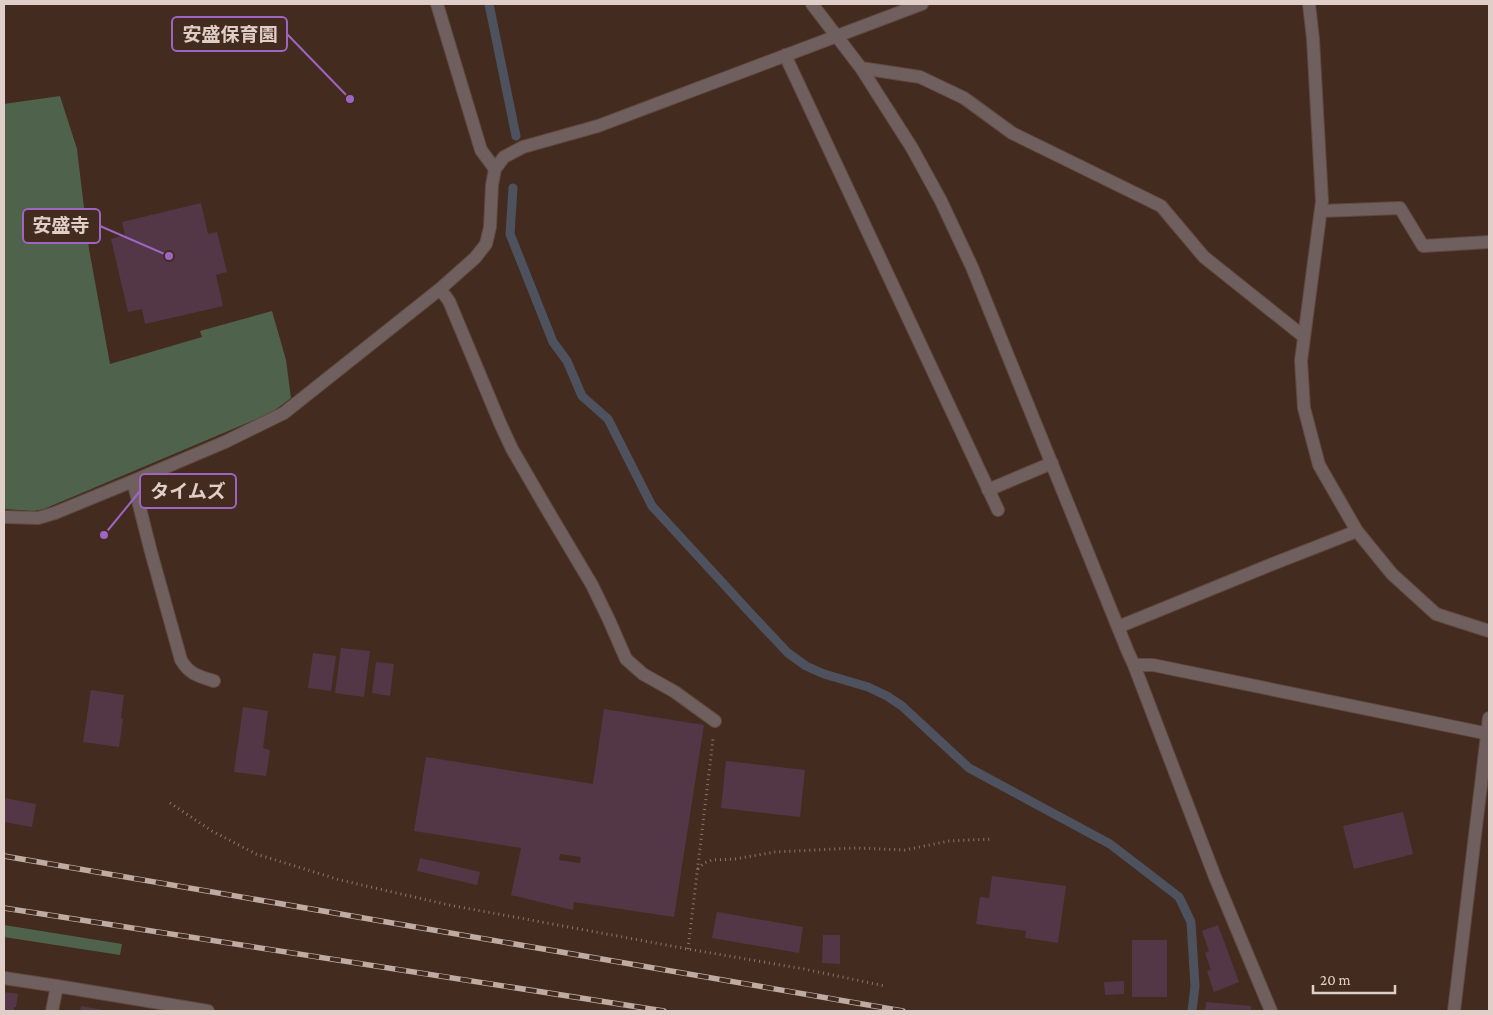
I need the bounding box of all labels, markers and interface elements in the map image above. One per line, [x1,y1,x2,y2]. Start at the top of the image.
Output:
callout: 安盛保育園 [172,17,287,51]
text: 安盛保育園 [182,24,278,45]
callout: 安盛寺 [23,209,100,243]
text: 安盛寺 [32,215,90,236]
callout: タイムズ [140,474,236,508]
text: タイムズ [150,481,226,502]
scale bar [1313,962,1396,994]
text: 20 m [1320,972,1351,988]

